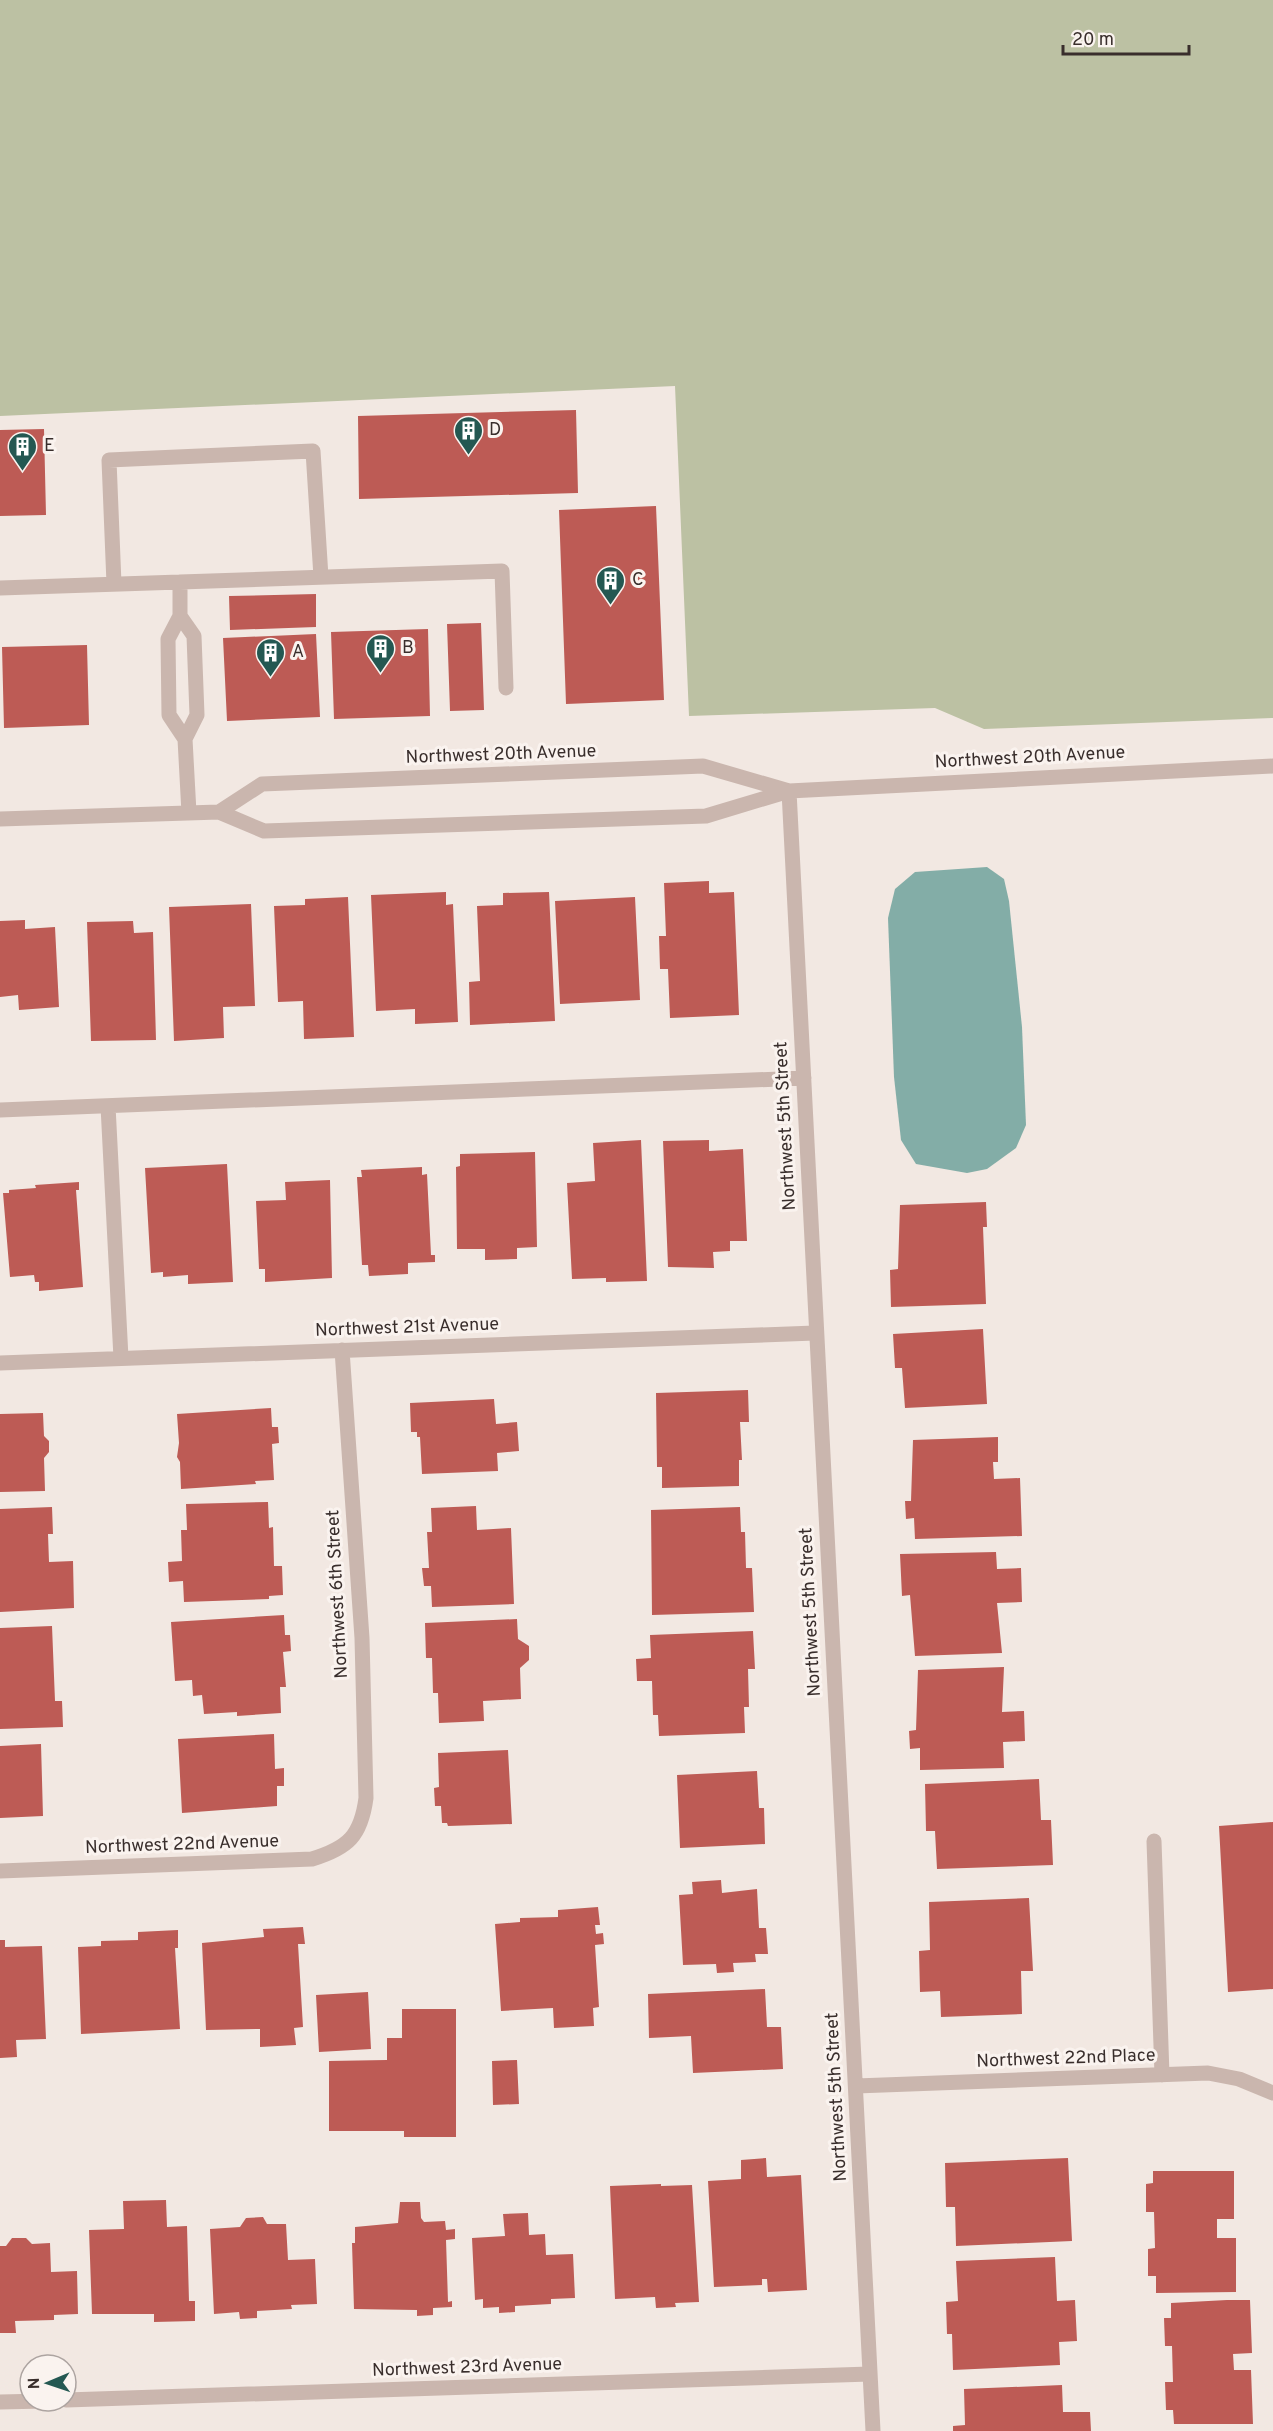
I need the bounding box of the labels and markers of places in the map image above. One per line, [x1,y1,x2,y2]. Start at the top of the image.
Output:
building icon: D [452,414,484,456]
place label: D [489,419,501,442]
building icon: E [7,430,39,472]
place label: E [44,435,55,458]
building icon: C [595,564,627,606]
place label: C [632,569,644,592]
building icon: B [365,632,397,674]
building icon: A [255,636,287,678]
place label: B [402,637,414,660]
place label: A [292,641,304,664]

